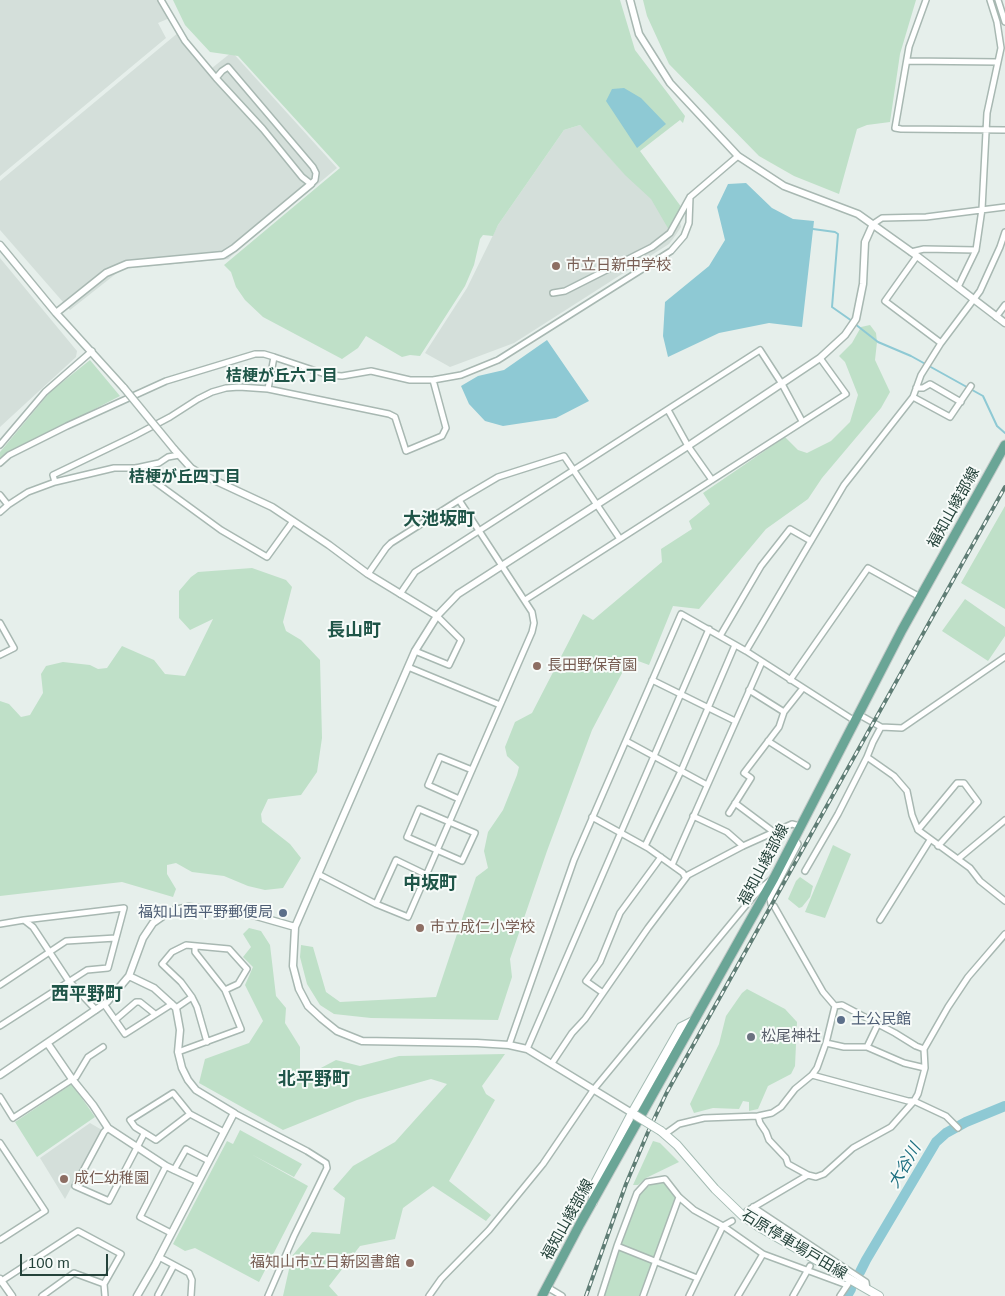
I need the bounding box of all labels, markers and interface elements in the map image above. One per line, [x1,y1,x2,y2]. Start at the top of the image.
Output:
place label: 市立日新中学校 [566,257,671,275]
marker: 市立日新中学校 [550,260,562,272]
district label: 桔梗が丘六丁目 [226,367,338,387]
street label: 福知山綾部線 [924,464,984,552]
district label: 桔梗が丘四丁目 [129,468,241,488]
district label: 大池坂町 [403,509,475,531]
district label: 長山町 [327,620,381,642]
place label: 長田野保育園 [547,657,637,675]
marker: 長田野保育園 [531,660,543,672]
street label: 福知山綾部線 [735,821,793,909]
district label: 中坂町 [403,873,457,895]
place label: 福知山西平野郵便局 [138,904,273,922]
marker: 福知山西平野郵便局 [277,907,289,919]
place label: 市立成仁小学校 [430,919,535,937]
marker: 市立成仁小学校 [414,922,426,934]
district label: 西平野町 [51,984,123,1006]
place label: 土公民館 [851,1011,911,1029]
marker: 土公民館 [835,1014,847,1026]
place label: 松尾神社 [761,1028,821,1046]
marker: 松尾神社 [745,1031,757,1043]
district label: 北平野町 [278,1069,350,1091]
water label: 大谷川 [885,1140,925,1192]
place label: 成仁幼稚園 [74,1170,149,1188]
marker: 成仁幼稚園 [58,1173,70,1185]
street label: 福知山綾部線 [538,1176,598,1264]
street label: 石原停車場戸田線 [738,1206,850,1284]
scale bar [22,1244,110,1276]
text: 100 m [28,1254,70,1271]
place label: 福知山市立日新図書館 [250,1254,400,1272]
marker: 福知山市立日新図書館 [404,1257,416,1269]

